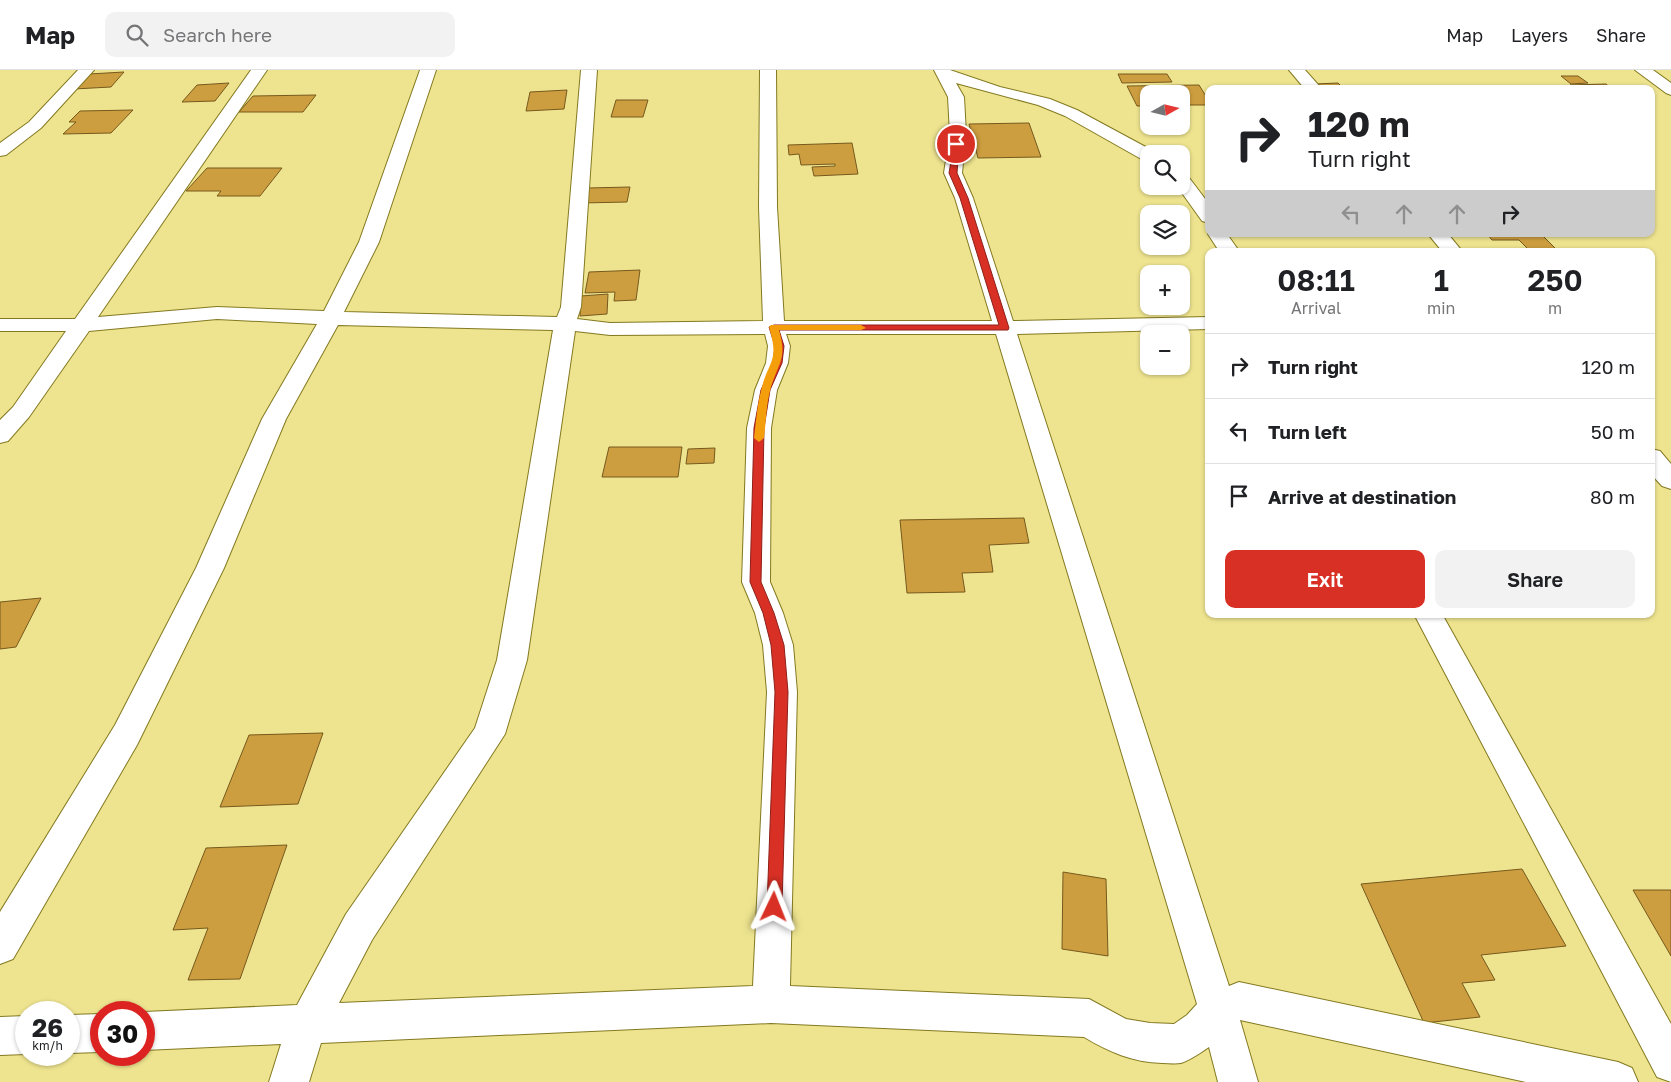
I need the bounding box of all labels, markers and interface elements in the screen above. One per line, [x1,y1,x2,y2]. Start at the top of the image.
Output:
search box [105,12,455,57]
text: Map [25,20,75,49]
icon: search [123,21,151,49]
text: Search here [163,23,272,46]
text: Map [1446,24,1483,46]
text: Layers [1511,24,1568,46]
text: Share [1596,24,1646,46]
north arrow [1140,85,1190,135]
map controls [1140,85,1190,375]
text: 120 m [1308,103,1410,145]
icon: right [1225,105,1290,170]
pin [935,123,977,165]
icon: arrive [942,130,970,158]
button: search [1140,145,1190,195]
text: Turn right [1308,145,1411,172]
icon: left [1337,200,1365,228]
icon: ahead [1390,200,1418,228]
icon: ahead [1443,200,1471,228]
icon: right [1496,200,1524,228]
button: layers [1140,205,1190,255]
text: 08:11 [1277,262,1355,298]
text: 1 [1434,262,1449,298]
text: 250 [1528,262,1583,298]
button: + [1140,265,1190,315]
text: Arrival [1291,298,1341,318]
text: min [1427,298,1455,318]
text: m [1548,298,1562,318]
button: − [1140,325,1190,375]
icon: right [1225,352,1253,380]
text: Turn right [1268,355,1358,378]
text: 120 m [1581,355,1635,378]
icon: left [1225,417,1253,445]
text: Turn left [1268,420,1347,443]
text: 50 m [1591,420,1635,443]
icon: arrive [1225,482,1253,510]
text: Arrive at destination [1268,485,1456,508]
text: 80 m [1590,485,1635,508]
button: Exit [1225,550,1425,608]
button: Share [1435,550,1635,608]
position arrow [747,880,799,932]
speed limit sign: 30 [90,1001,155,1066]
text: 26 [32,1012,63,1043]
text: km/h [32,1038,63,1053]

